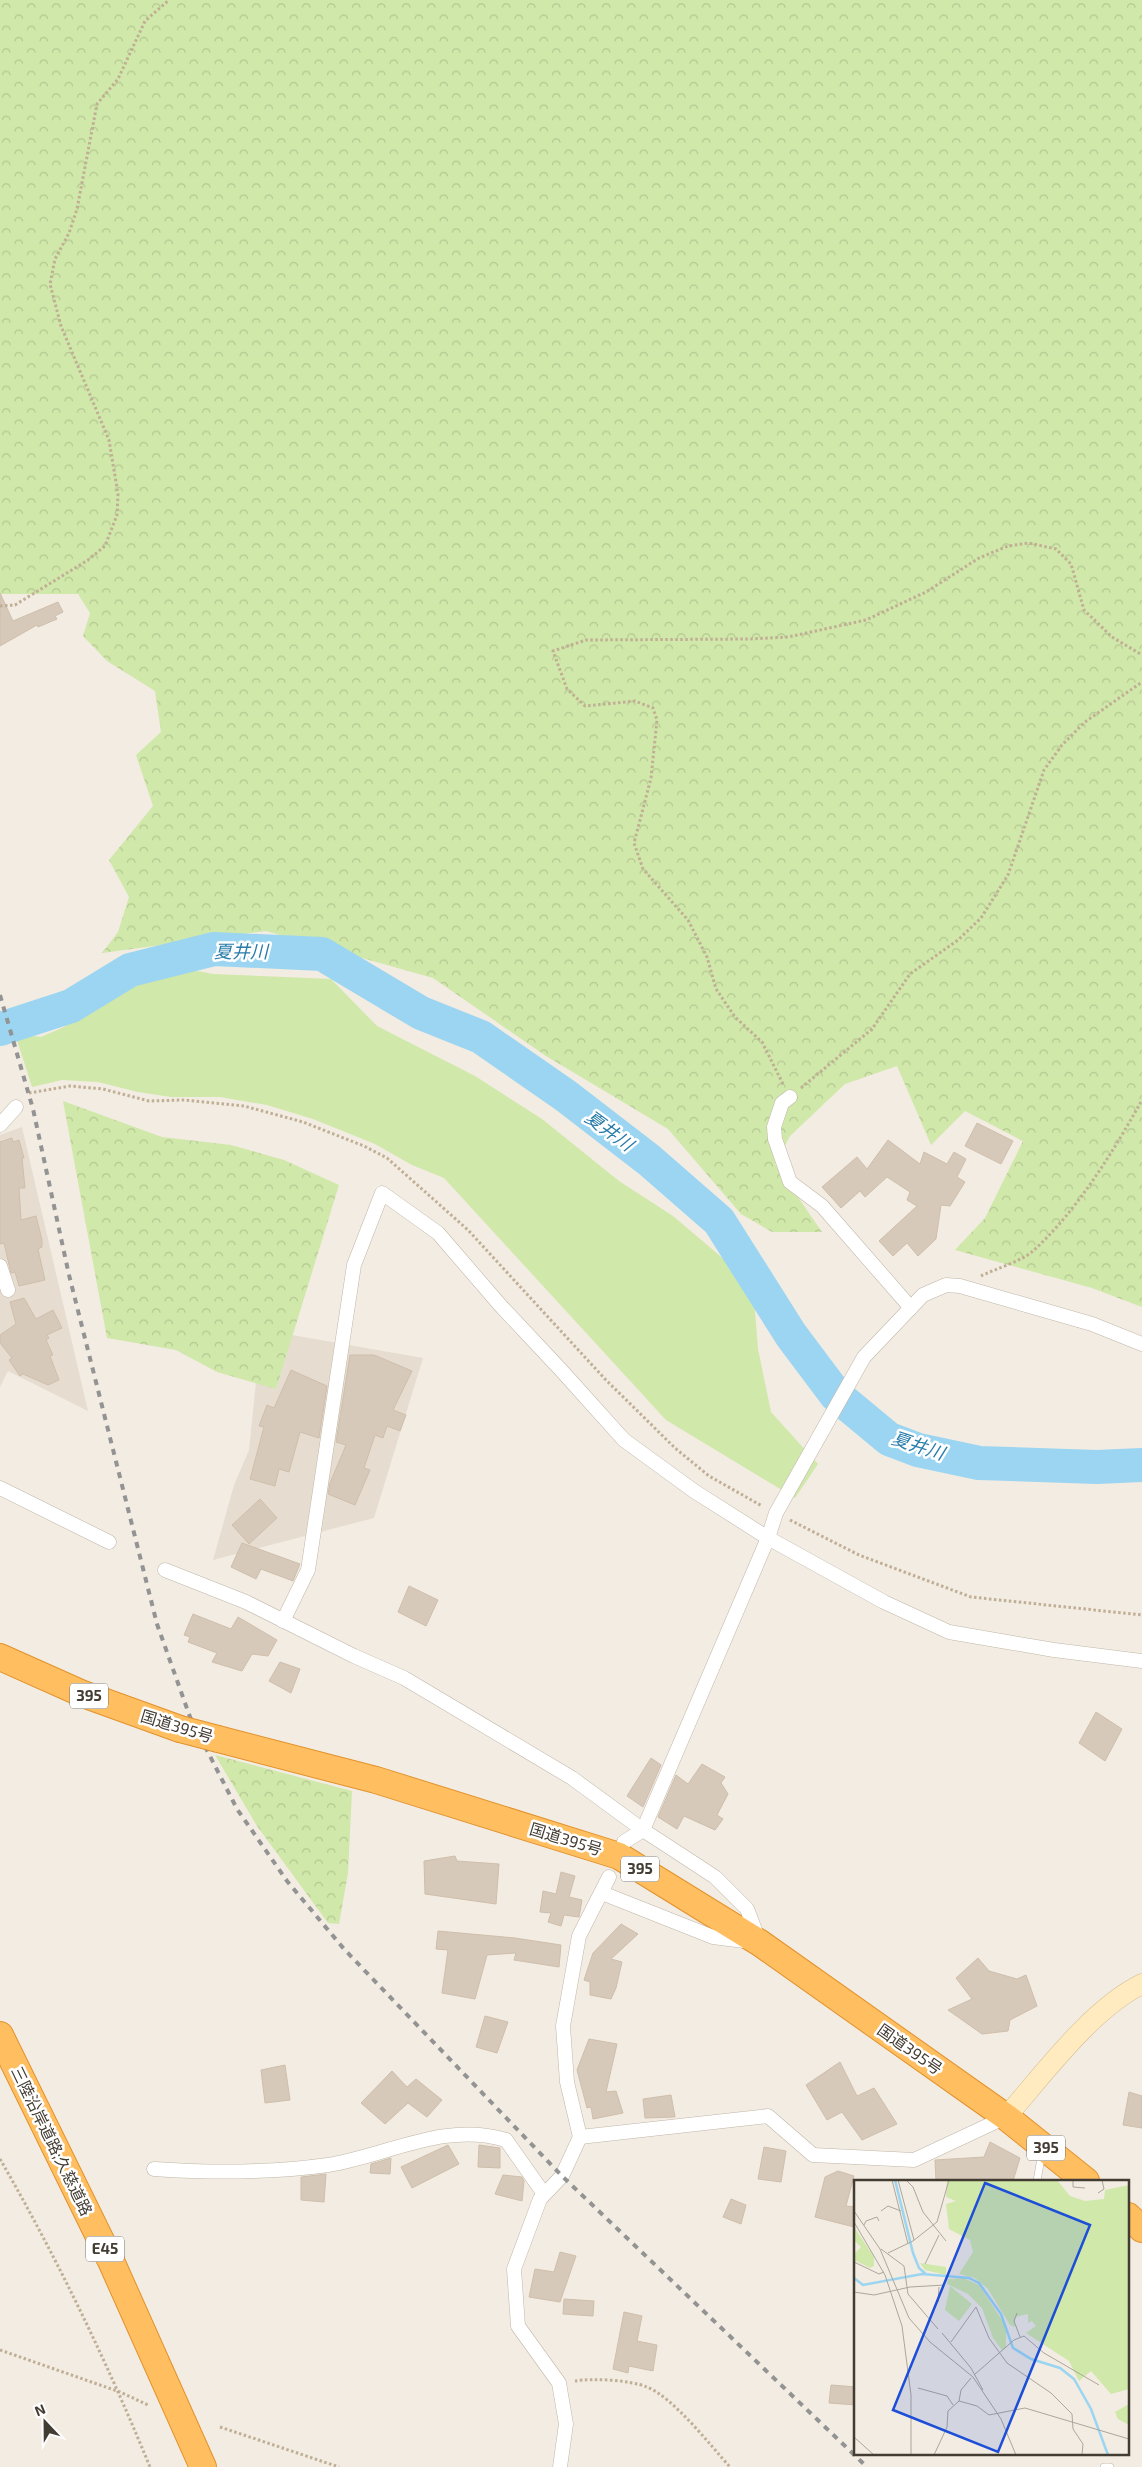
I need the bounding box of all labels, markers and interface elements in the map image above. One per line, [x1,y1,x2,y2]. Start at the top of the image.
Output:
water label: 夏井川 [214,940,270,962]
water label: 夏井川 [581,1105,640,1156]
water label: 夏井川 [889,1426,949,1464]
road number: 395 [70,1684,108,1708]
street label: 国道395号 [139,1706,216,1746]
street label: 国道395号 [528,1819,605,1859]
road number: 395 [621,1856,659,1882]
street label: 国道395号 [874,2019,946,2078]
street label: 三陸沿岸道路;久慈道路 [8,2063,97,2219]
road number: 395 [1027,2136,1065,2160]
inset map [854,2180,1130,2454]
road number: E45 [86,2236,124,2262]
north arrow [20,2397,70,2447]
text: N [32,2400,48,2419]

